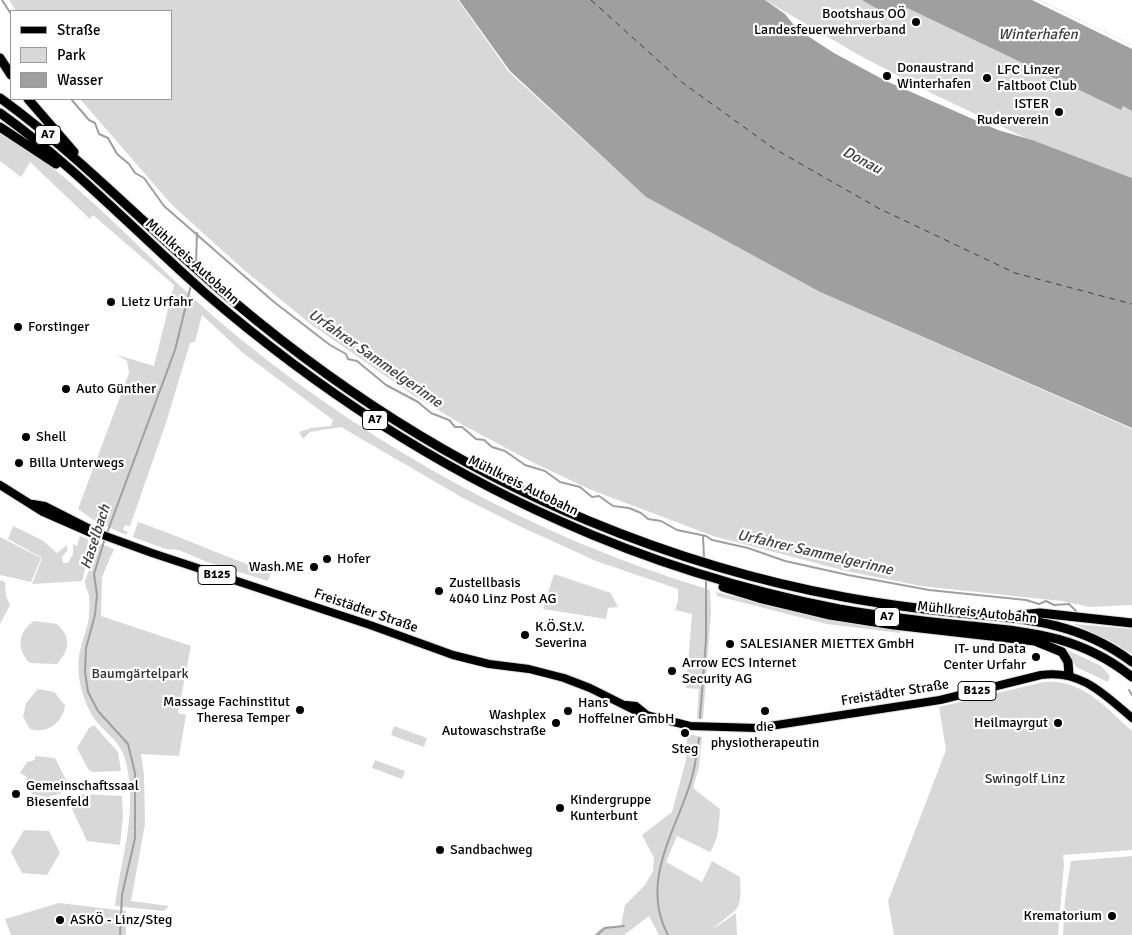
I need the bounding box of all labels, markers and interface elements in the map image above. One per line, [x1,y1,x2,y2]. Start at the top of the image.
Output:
place label: Bootshaus OÖ Landesfeuerwehrverband [754,6,906,38]
legend [10,10,172,100]
marker: Bootshaus OÖ Landesfeuerwehrverband [910,16,922,28]
text: Straße [57,21,101,39]
water label: Winterhafen [998,26,1078,44]
text: Park [57,46,86,64]
place label: Donaustrand Winterhafen [897,60,974,92]
place label: LFC Linzer Faltboot Club [997,62,1077,94]
marker: Donaustrand Winterhafen [881,70,893,82]
text: Wasser [57,71,103,89]
marker: LFC Linzer Faltboot Club [981,72,993,84]
place label: ISTER Ruderverein [977,96,1049,128]
marker: ISTER Ruderverein [1053,106,1065,118]
road number: A7 [36,126,60,144]
water label: Donau [839,143,885,179]
street label: Mühlkreis Autobahn [142,215,242,309]
place label: Lietz Urfahr [121,294,193,310]
marker: Lietz Urfahr [105,296,117,308]
water label: Urfahrer Sammelgerinne [305,306,445,412]
place label: Forstinger [28,319,89,335]
marker: Forstinger [12,321,24,333]
place label: Auto Günther [76,381,156,397]
marker: Auto Günther [60,383,72,395]
road number: A7 [362,410,388,430]
place label: Shell [36,429,66,445]
marker: Shell [20,431,32,443]
street label: Mühlkreis Autobahn [465,452,581,520]
place label: Billa Unterwegs [29,455,124,471]
marker: Billa Unterwegs [13,457,25,469]
water label: Haselbach [77,502,115,572]
water label: Urfahrer Sammelgerinne [735,526,895,580]
place label: Hofer [337,551,370,567]
marker: Hofer [321,553,333,565]
place label: Wash.ME [249,559,304,575]
marker: Wash.ME [308,561,320,573]
road number: B125 [198,566,236,584]
place label: Zustellbasis 4040 Linz Post AG [449,575,556,608]
street label: Freistädter Straße [312,585,420,637]
marker: Zustellbasis 4040 Linz Post AG [433,585,445,597]
street label: Mühlkreis Autobahn [916,598,1038,628]
road number: A7 [874,608,900,626]
place label: K.Ö.St.V. Severina [535,619,587,652]
marker: K.Ö.St.V. Severina [519,629,531,641]
place label: SALESIANER MIETTEX GmbH [740,636,915,652]
marker: SALESIANER MIETTEX GmbH [724,638,736,650]
place label: IT- und Data Center Urfahr [943,641,1026,674]
marker: IT- und Data Center Urfahr [1030,651,1042,663]
place label: Arrow ECS Internet Security AG [682,655,796,688]
marker: Arrow ECS Internet Security AG [666,665,678,677]
park label: Baumgärtelpark [92,666,188,682]
street label: Freistädter Straße [840,676,950,710]
road number: B125 [958,681,996,700]
place label: Massage Fachinstitut Theresa Temper [163,694,290,726]
place label: Hans Hoffelner GmbH [578,695,674,728]
marker: Massage Fachinstitut Theresa Temper [294,704,306,716]
marker: Hans Hoffelner GmbH [562,705,574,717]
marker: die physiotherapeutin [759,705,771,717]
place label: Washplex Autowaschstraße [442,707,546,740]
place label: Heilmayrgut [974,715,1048,731]
marker: Washplex Autowaschstraße [550,717,562,729]
marker: Heilmayrgut [1052,717,1064,729]
place label: die physiotherapeutin [711,719,819,752]
marker: Steg [679,727,691,739]
place label: Steg [672,741,698,757]
park label: Swingolf Linz [985,771,1065,787]
place label: Gemeinschaftssaal Biesenfeld [26,778,139,810]
marker: Gemeinschaftssaal Biesenfeld [10,788,22,800]
place label: Kindergruppe Kunterbunt [570,792,651,824]
marker: Kindergruppe Kunterbunt [554,802,566,814]
place label: Sandbachweg [450,842,533,858]
marker: Sandbachweg [434,844,446,856]
place label: Krematorium [1024,908,1102,924]
marker: Krematorium [1106,910,1118,922]
place label: ASKÖ - Linz/Steg [70,912,172,928]
marker: ASKÖ - Linz/Steg [54,914,66,926]

